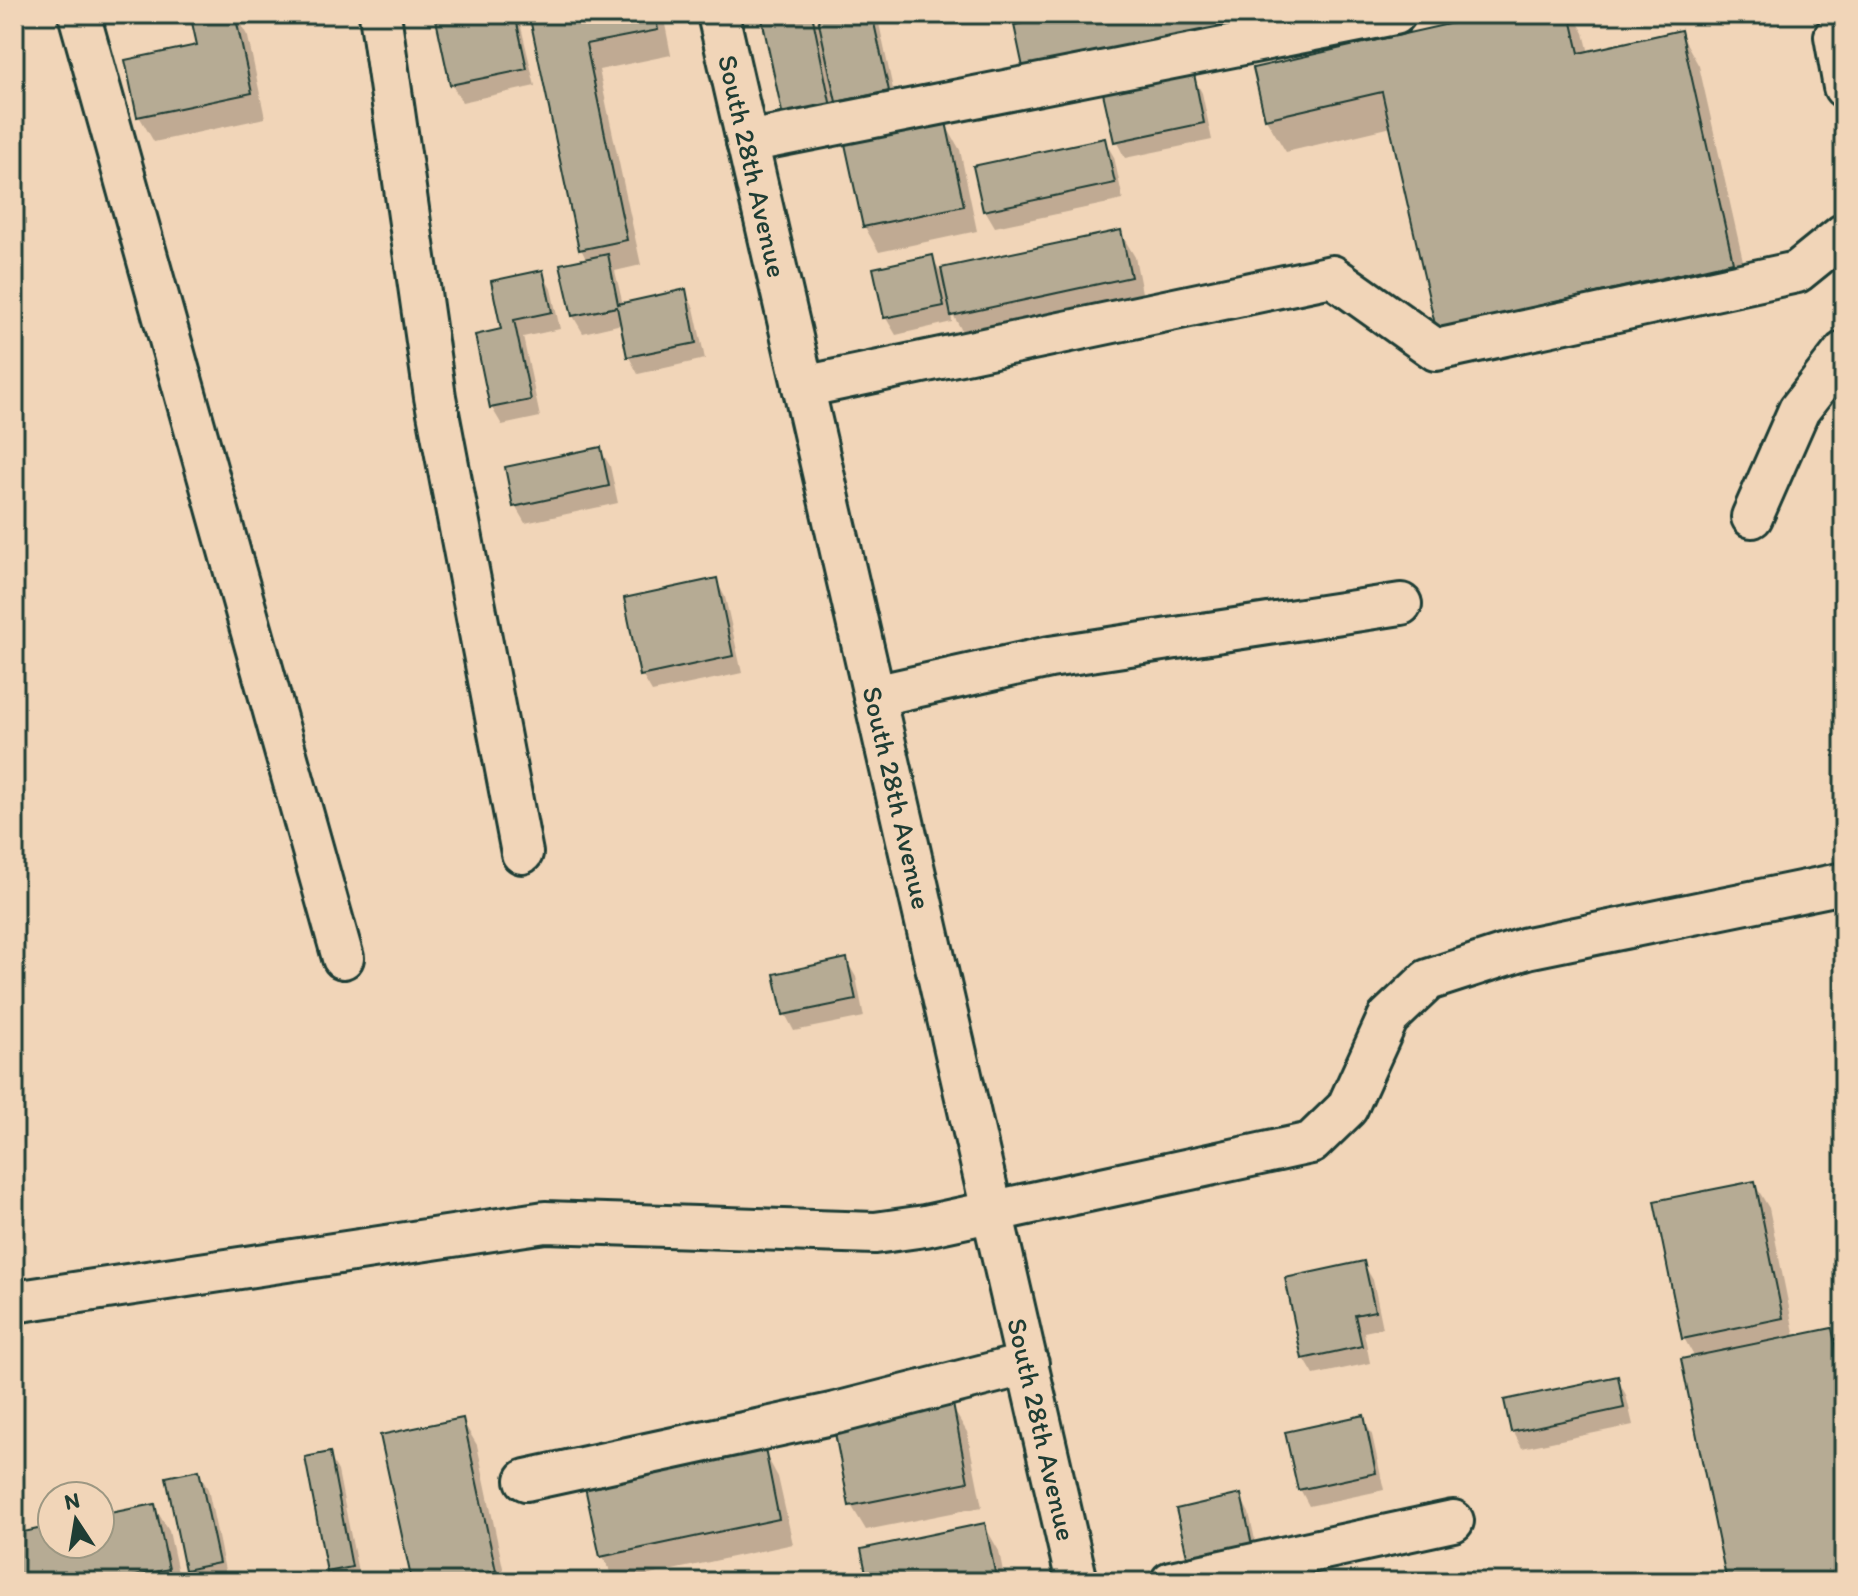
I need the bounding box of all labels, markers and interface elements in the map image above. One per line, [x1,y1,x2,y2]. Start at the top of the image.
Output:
street label: South 28th Avenue [711,51,795,281]
street label: South 28th Avenue [855,683,939,912]
street label: South 28th Avenue [1000,1315,1084,1544]
north arrow [36,1480,116,1560]
text: N [62,1486,82,1516]

